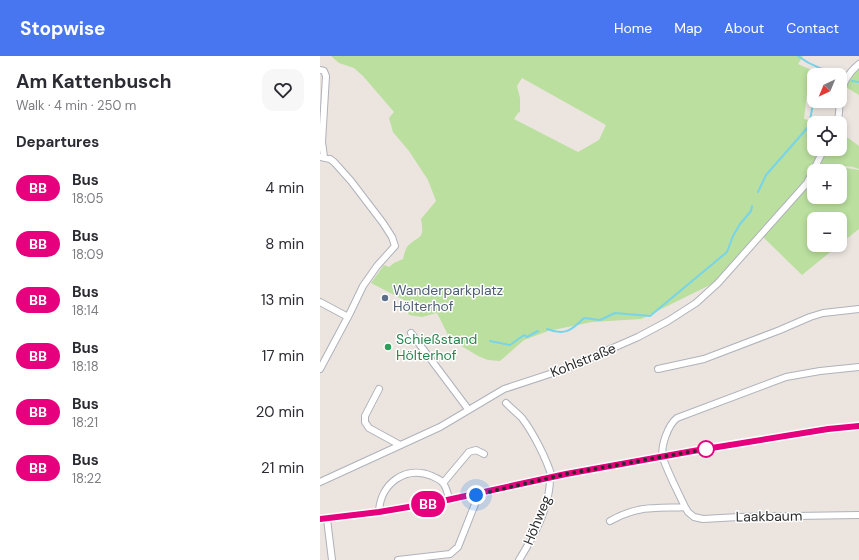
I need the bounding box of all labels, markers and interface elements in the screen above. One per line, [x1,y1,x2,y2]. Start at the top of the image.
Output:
text: Stopwise [20,16,106,41]
text: Home [614,19,652,37]
text: Map [674,19,702,37]
text: About [724,19,764,37]
text: Contact [786,19,839,37]
north arrow [807,68,847,108]
map controls [807,68,847,252]
text: Am Kattenbusch [16,69,171,94]
button: heart [262,69,304,111]
text: Walk · 4 min · 250 m [16,97,136,114]
button: locate [807,116,847,156]
text: Departures [16,132,99,152]
button: + [807,164,847,204]
text: Bus [72,170,99,190]
text: 4 min [265,178,304,198]
text: BB [29,179,47,197]
text: 18:05 [72,190,103,207]
button: − [807,212,847,252]
text: Bus [72,226,99,246]
text: 8 min [265,234,304,254]
text: BB [29,235,47,253]
text: 18:09 [72,246,104,263]
place label: Wanderparkplatz Hölterhof [393,281,503,315]
text: Bus [72,282,99,302]
text: 13 min [261,290,304,310]
text: BB [29,291,47,309]
marker: Wanderparkplatz Hölterhof [380,293,390,303]
text: 18:14 [72,302,99,319]
place label: Schießstand Hölterhof [396,330,477,364]
text: Bus [72,338,99,358]
street label: Kohlstraße [548,339,618,381]
marker: Schießstand Hölterhof [383,342,393,352]
text: 17 min [262,346,304,366]
text: BB [29,347,47,365]
text: 18:18 [72,358,99,375]
text: Bus [72,394,99,414]
text: 20 min [256,402,304,422]
text: BB [29,403,47,421]
text: 18:21 [72,414,98,431]
unlabelled marker [697,440,715,458]
text: Bus [72,450,99,470]
text: 21 min [261,458,304,478]
text: BB [29,459,47,477]
text: 18:22 [72,470,102,487]
your location [466,485,486,505]
line badge: BB [410,491,446,517]
street label: Höhweg [519,492,555,547]
text: BB [419,495,437,513]
street label: Laakbaum [736,506,802,526]

